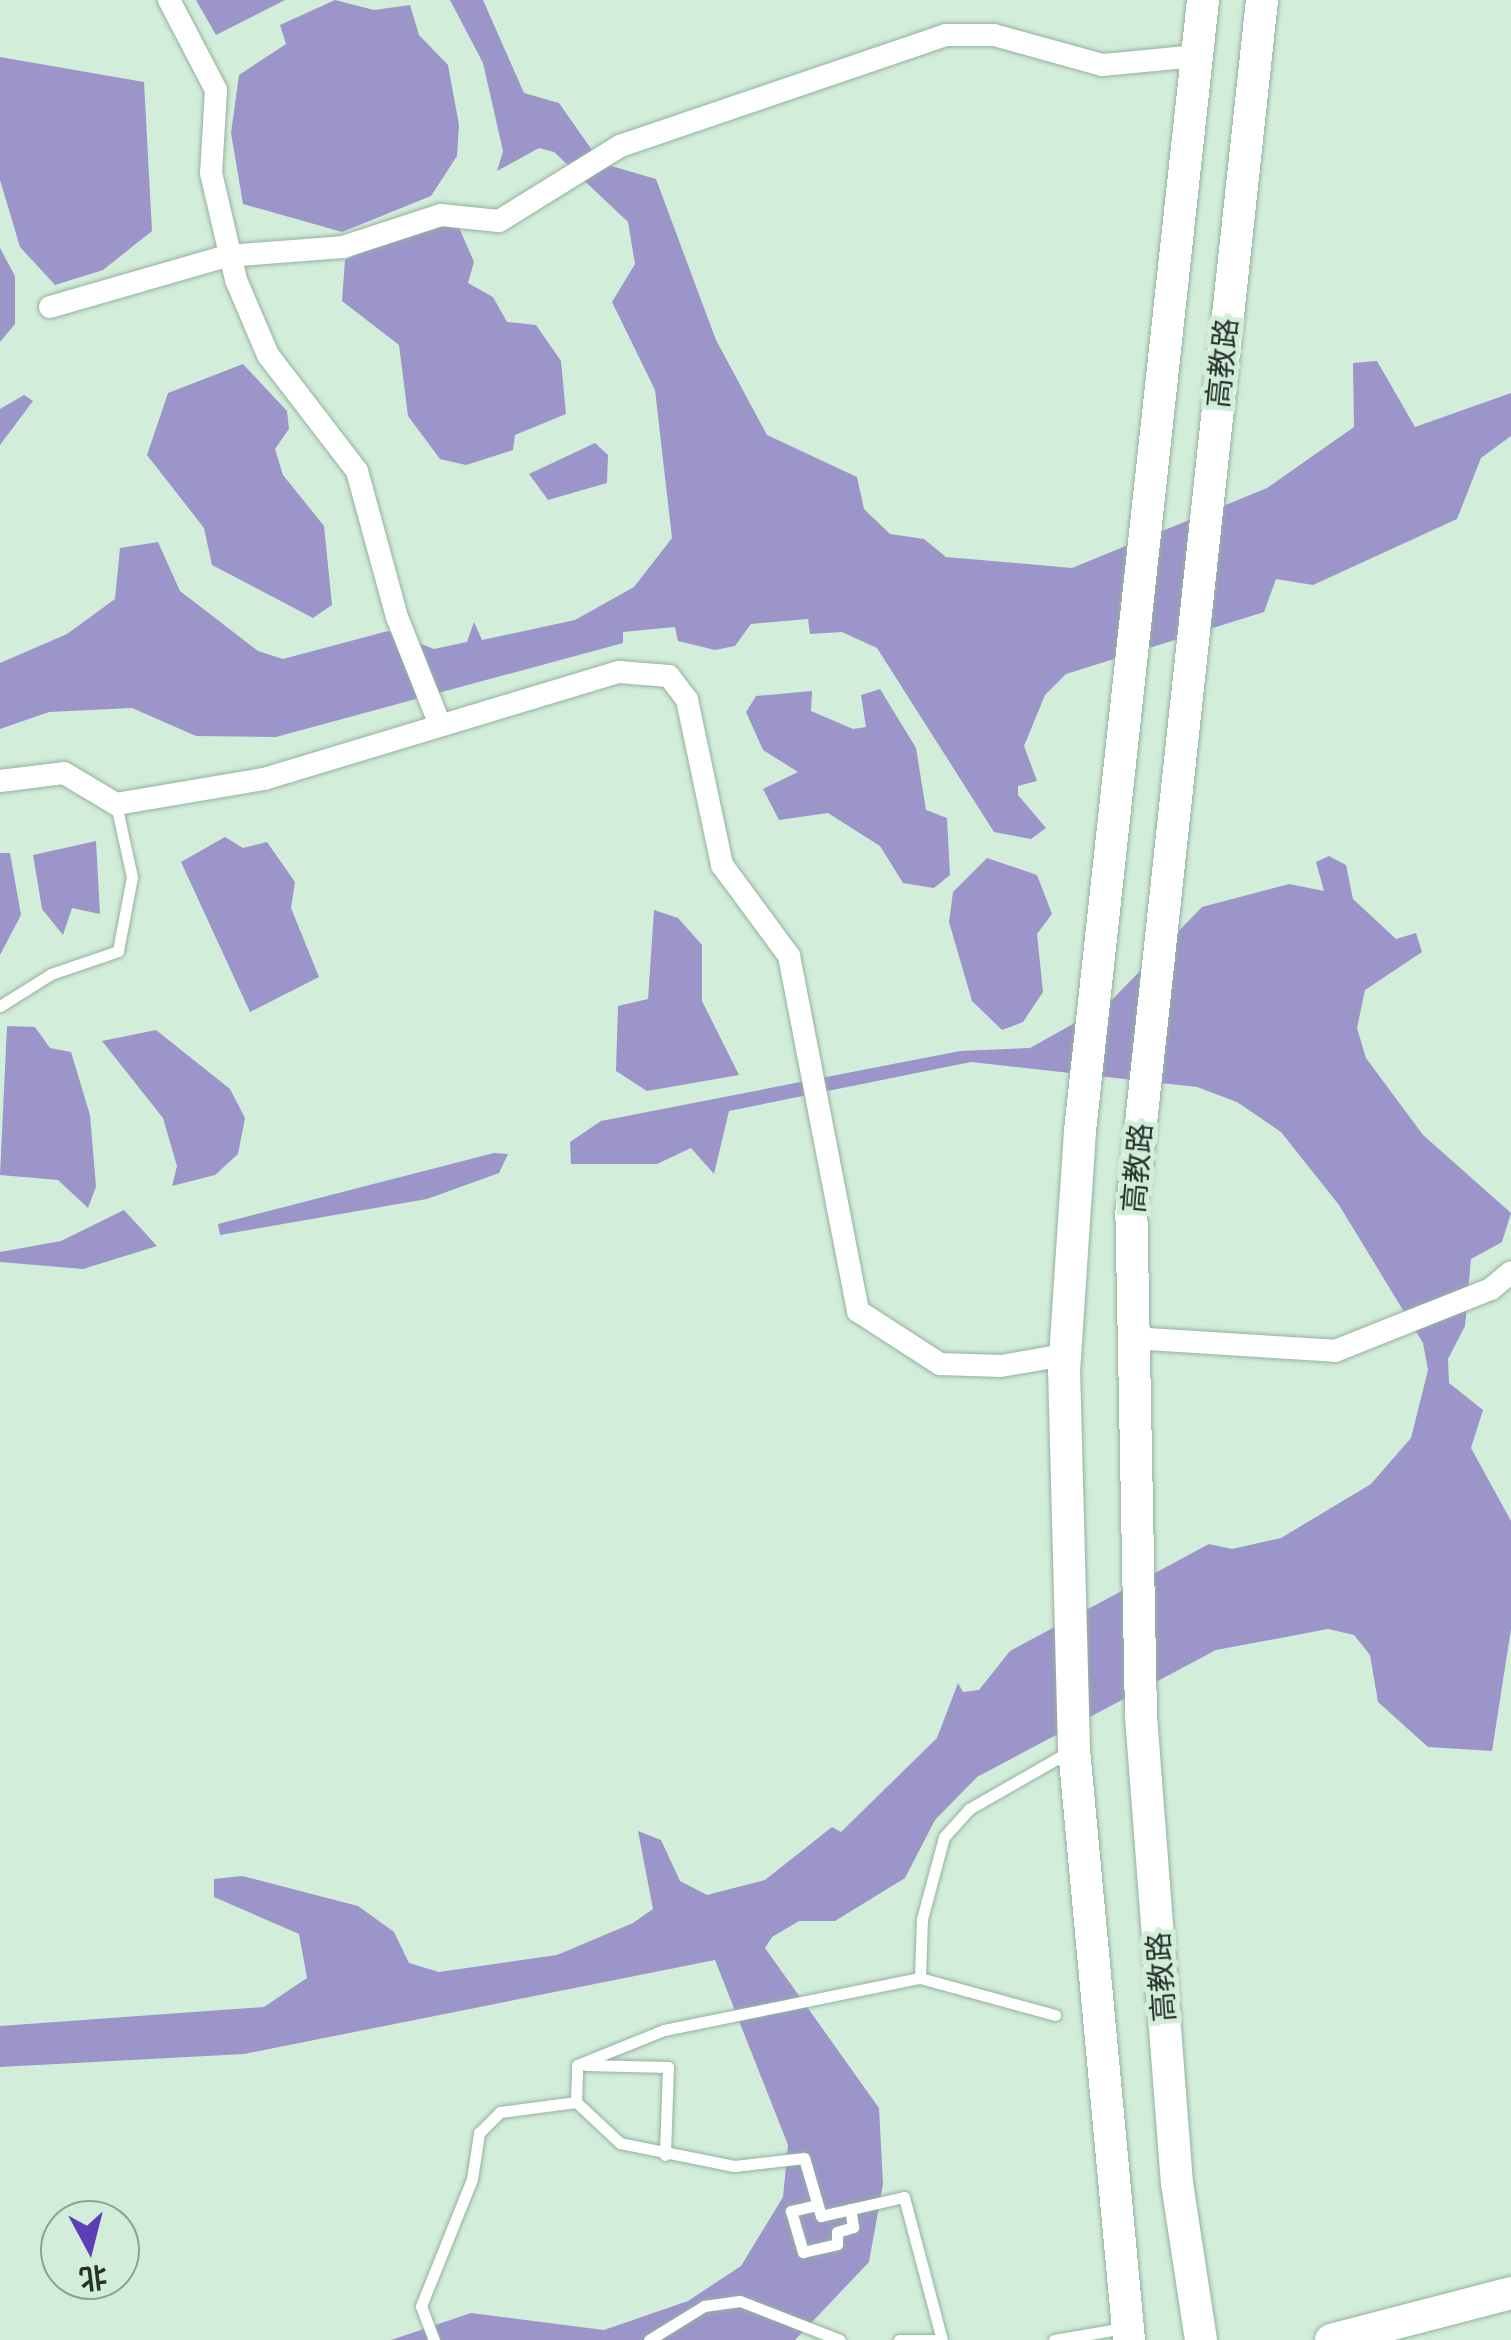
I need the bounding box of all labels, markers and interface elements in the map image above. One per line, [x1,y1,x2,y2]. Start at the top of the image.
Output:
street label: 高教路 [1199,316,1245,410]
street label: 高教路 [1115,1122,1159,1214]
street label: 高教路 [1140,1931,1182,2023]
north arrow [40,2200,140,2300]
text: 北 [78,2261,109,2295]

